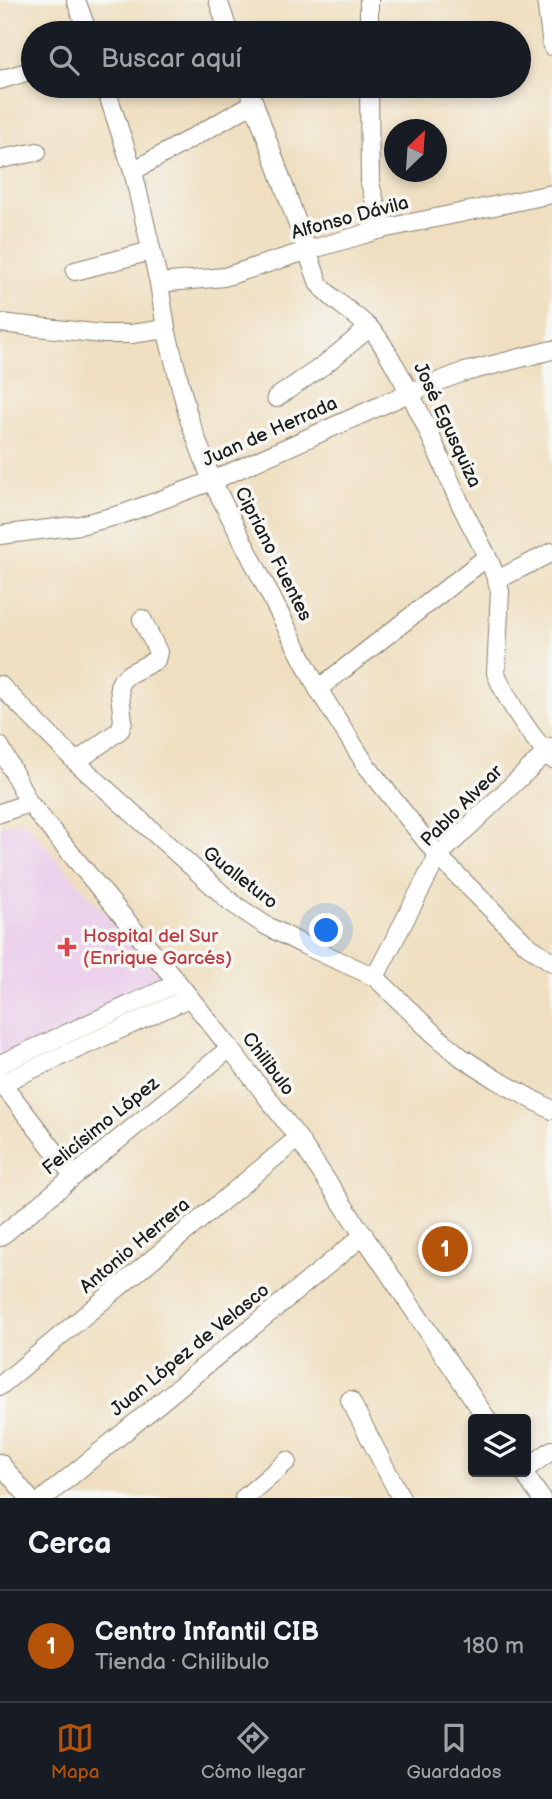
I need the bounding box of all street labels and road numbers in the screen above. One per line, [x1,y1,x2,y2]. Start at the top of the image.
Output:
street label: Alfonso Dávila [289,191,411,245]
street label: José Egusquiza [408,359,486,491]
street label: Juan de Herrada [199,392,341,472]
street label: Cipriano Fuentes [229,483,317,625]
street label: Pablo Alvear [416,759,509,852]
street label: Gualleturo [198,842,282,914]
street label: Chilibulo [237,1028,299,1100]
street label: Felicísimo López [38,1071,165,1180]
street label: Antonio Herrera [75,1193,195,1299]
street label: Juan López de Velasco [106,1279,274,1421]

